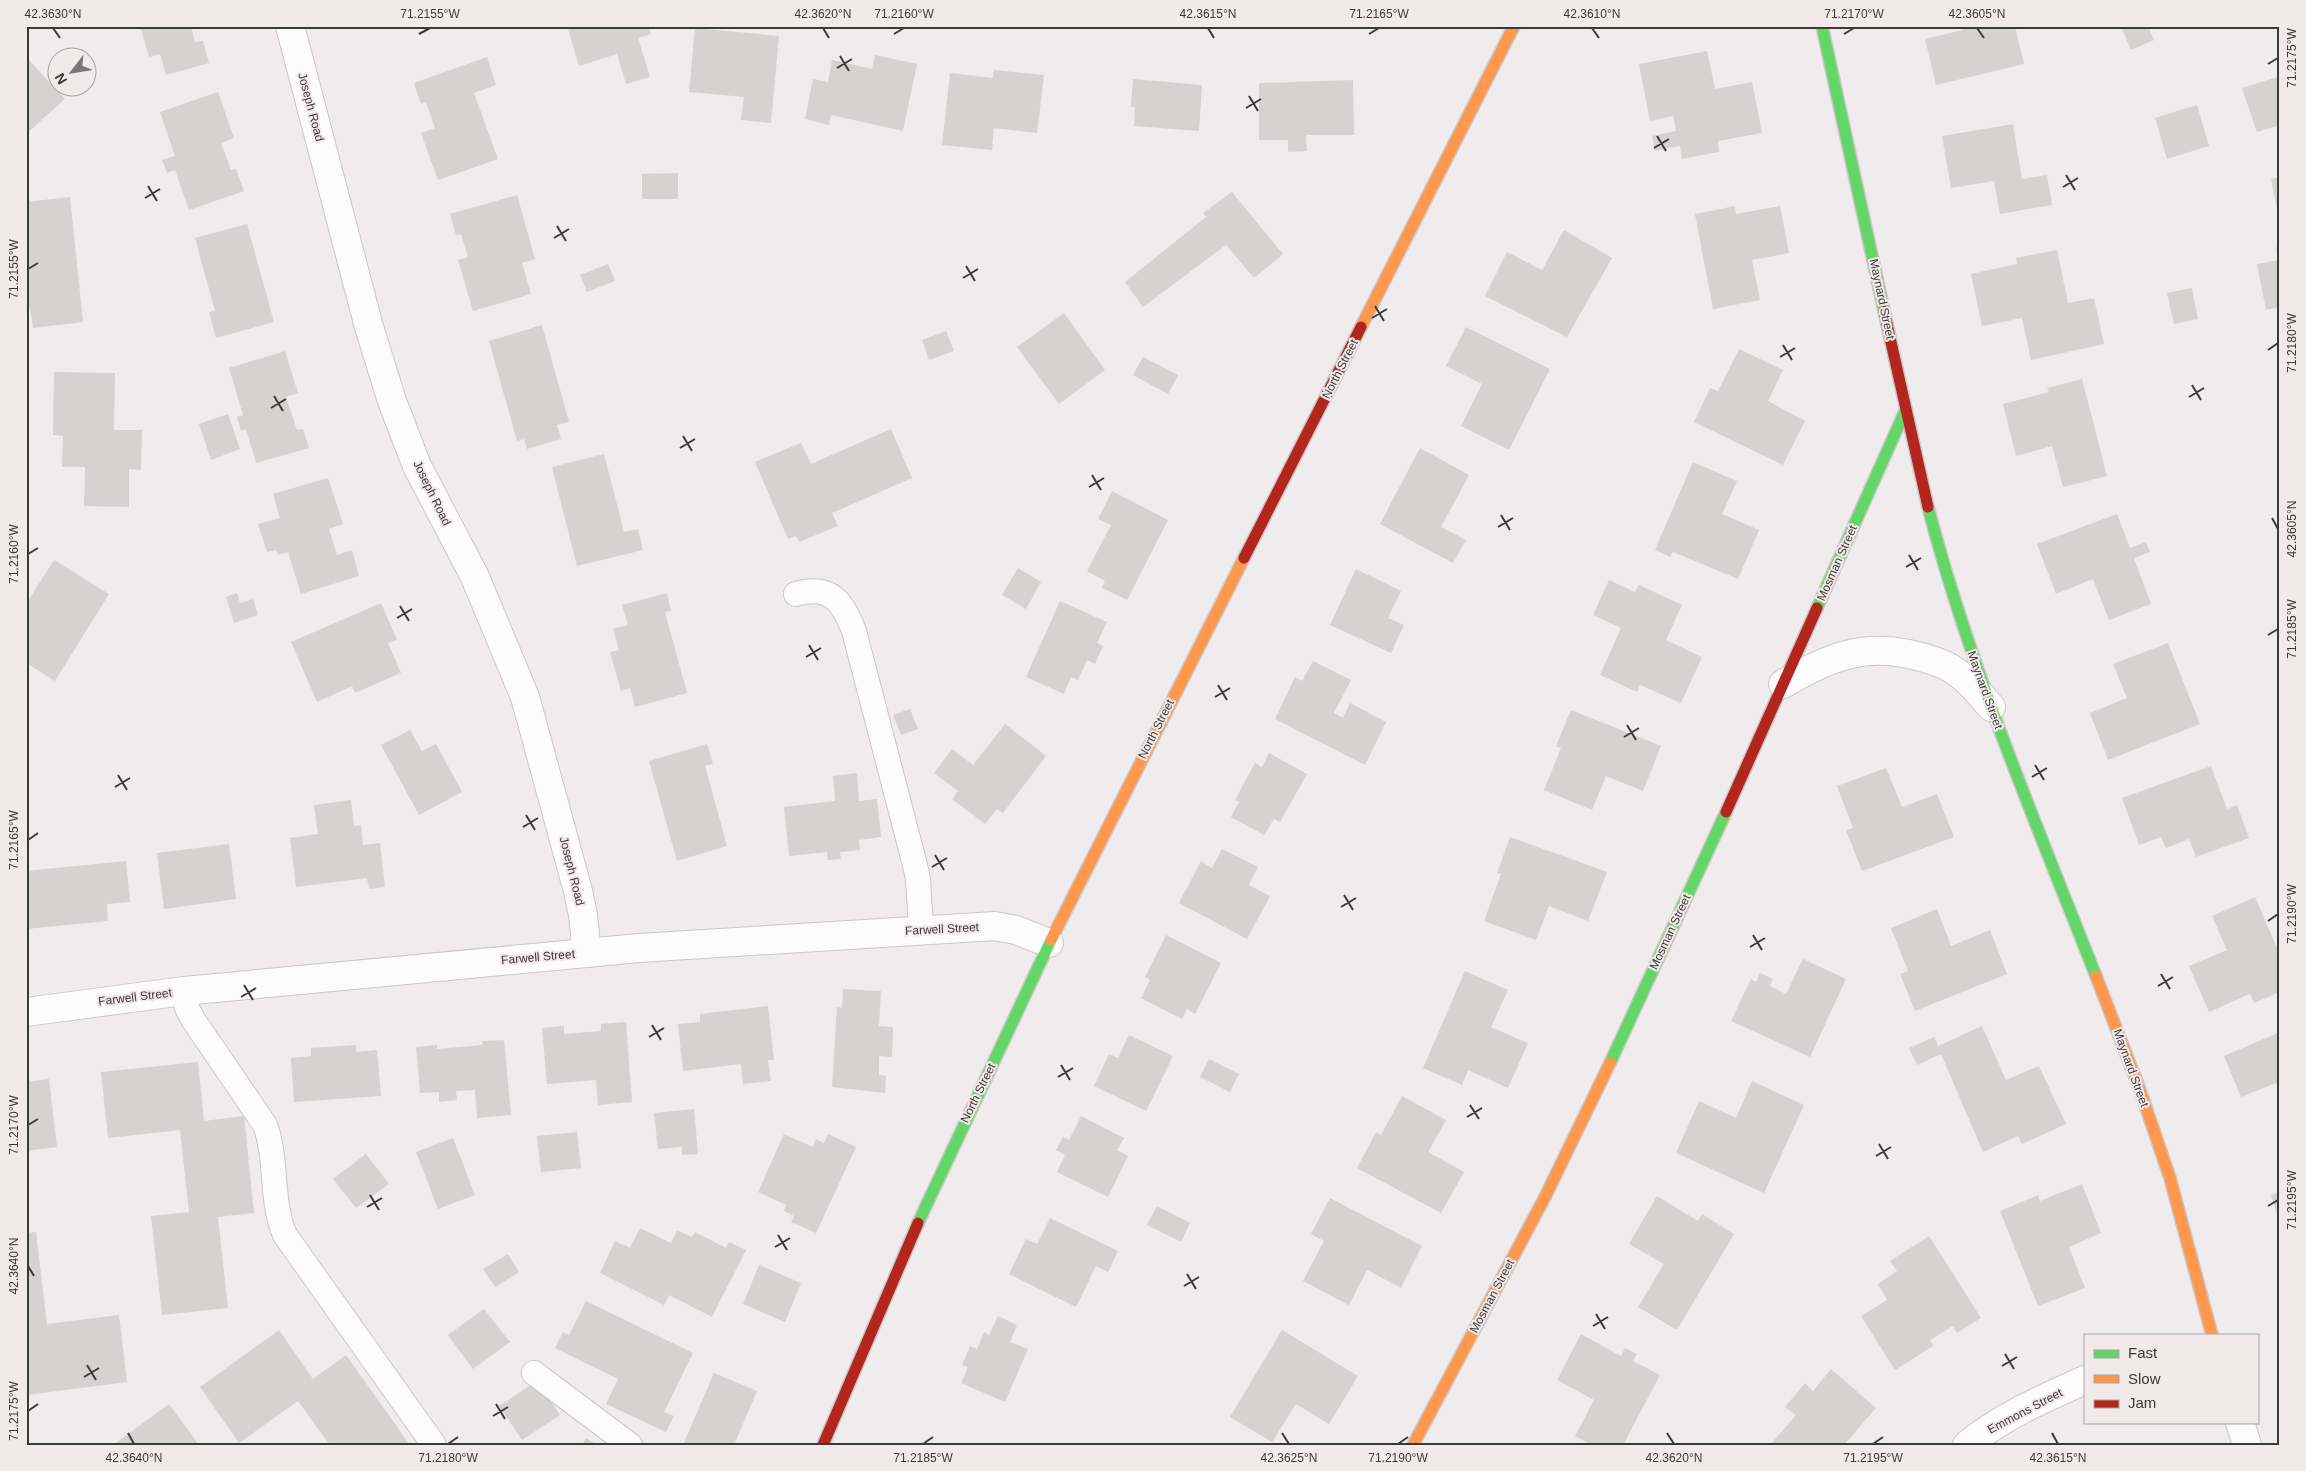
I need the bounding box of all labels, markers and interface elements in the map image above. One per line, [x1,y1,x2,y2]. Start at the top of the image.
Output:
text: 42.3630°N [25,7,81,21]
text: 71.2155°W [400,7,460,21]
text: 42.3620°N [795,7,851,21]
text: 71.2160°W [874,7,934,21]
text: 42.3615°N [1180,7,1236,21]
text: 71.2165°W [1349,7,1409,21]
text: 42.3610°N [1564,7,1620,21]
text: 71.2170°W [1824,7,1884,21]
text: 42.3605°N [1949,7,2005,21]
text: 71.2175°W [2285,28,2299,88]
north arrow [48,48,98,98]
text: N [51,70,70,87]
street label: Joseph Road [295,71,327,143]
text: 71.2155°W [7,239,21,299]
street label: Maynard Street [1867,257,1898,341]
text: 71.2180°W [2285,313,2299,373]
street label: North Street [1319,336,1361,401]
street label: Joseph Road [410,458,454,528]
text: 42.3605°N [2285,501,2299,557]
street label: Mosman Street [1814,522,1860,603]
text: 71.2160°W [7,524,21,584]
text: 71.2185°W [2285,599,2299,659]
street label: Maynard Street [1964,649,2006,732]
street label: North Street [1135,696,1177,761]
text: 71.2165°W [7,810,21,870]
street label: Joseph Road [557,835,587,907]
text: 71.2190°W [2285,884,2299,944]
street label: Mosman Street [1646,892,1694,972]
street label: Farwell Street [905,920,980,938]
street label: Farwell Street [501,947,576,967]
street label: Farwell Street [97,985,173,1008]
street label: Maynard Street [2110,1027,2152,1110]
street label: North Street [958,1060,999,1125]
text: 71.2170°W [7,1095,21,1155]
text: 71.2195°W [2285,1170,2299,1230]
text: 42.3640°N [7,1238,21,1294]
street label: Mosman Street [1467,1256,1518,1335]
legend [2084,1334,2258,1424]
text: Fast [2128,1344,2158,1361]
text: Slow [2128,1370,2161,1387]
text: 71.2175°W [7,1381,21,1441]
street label: Emmons Street [1985,1385,2065,1437]
text: Jam [2128,1394,2156,1411]
text: 42.3640°N [106,1451,162,1465]
text: 71.2180°W [418,1451,478,1465]
text: 71.2185°W [893,1451,953,1465]
text: 42.3625°N [1261,1451,1317,1465]
text: 71.2190°W [1368,1451,1428,1465]
text: 42.3620°N [1646,1451,1702,1465]
text: 71.2195°W [1843,1451,1903,1465]
text: 42.3615°N [2030,1451,2086,1465]

